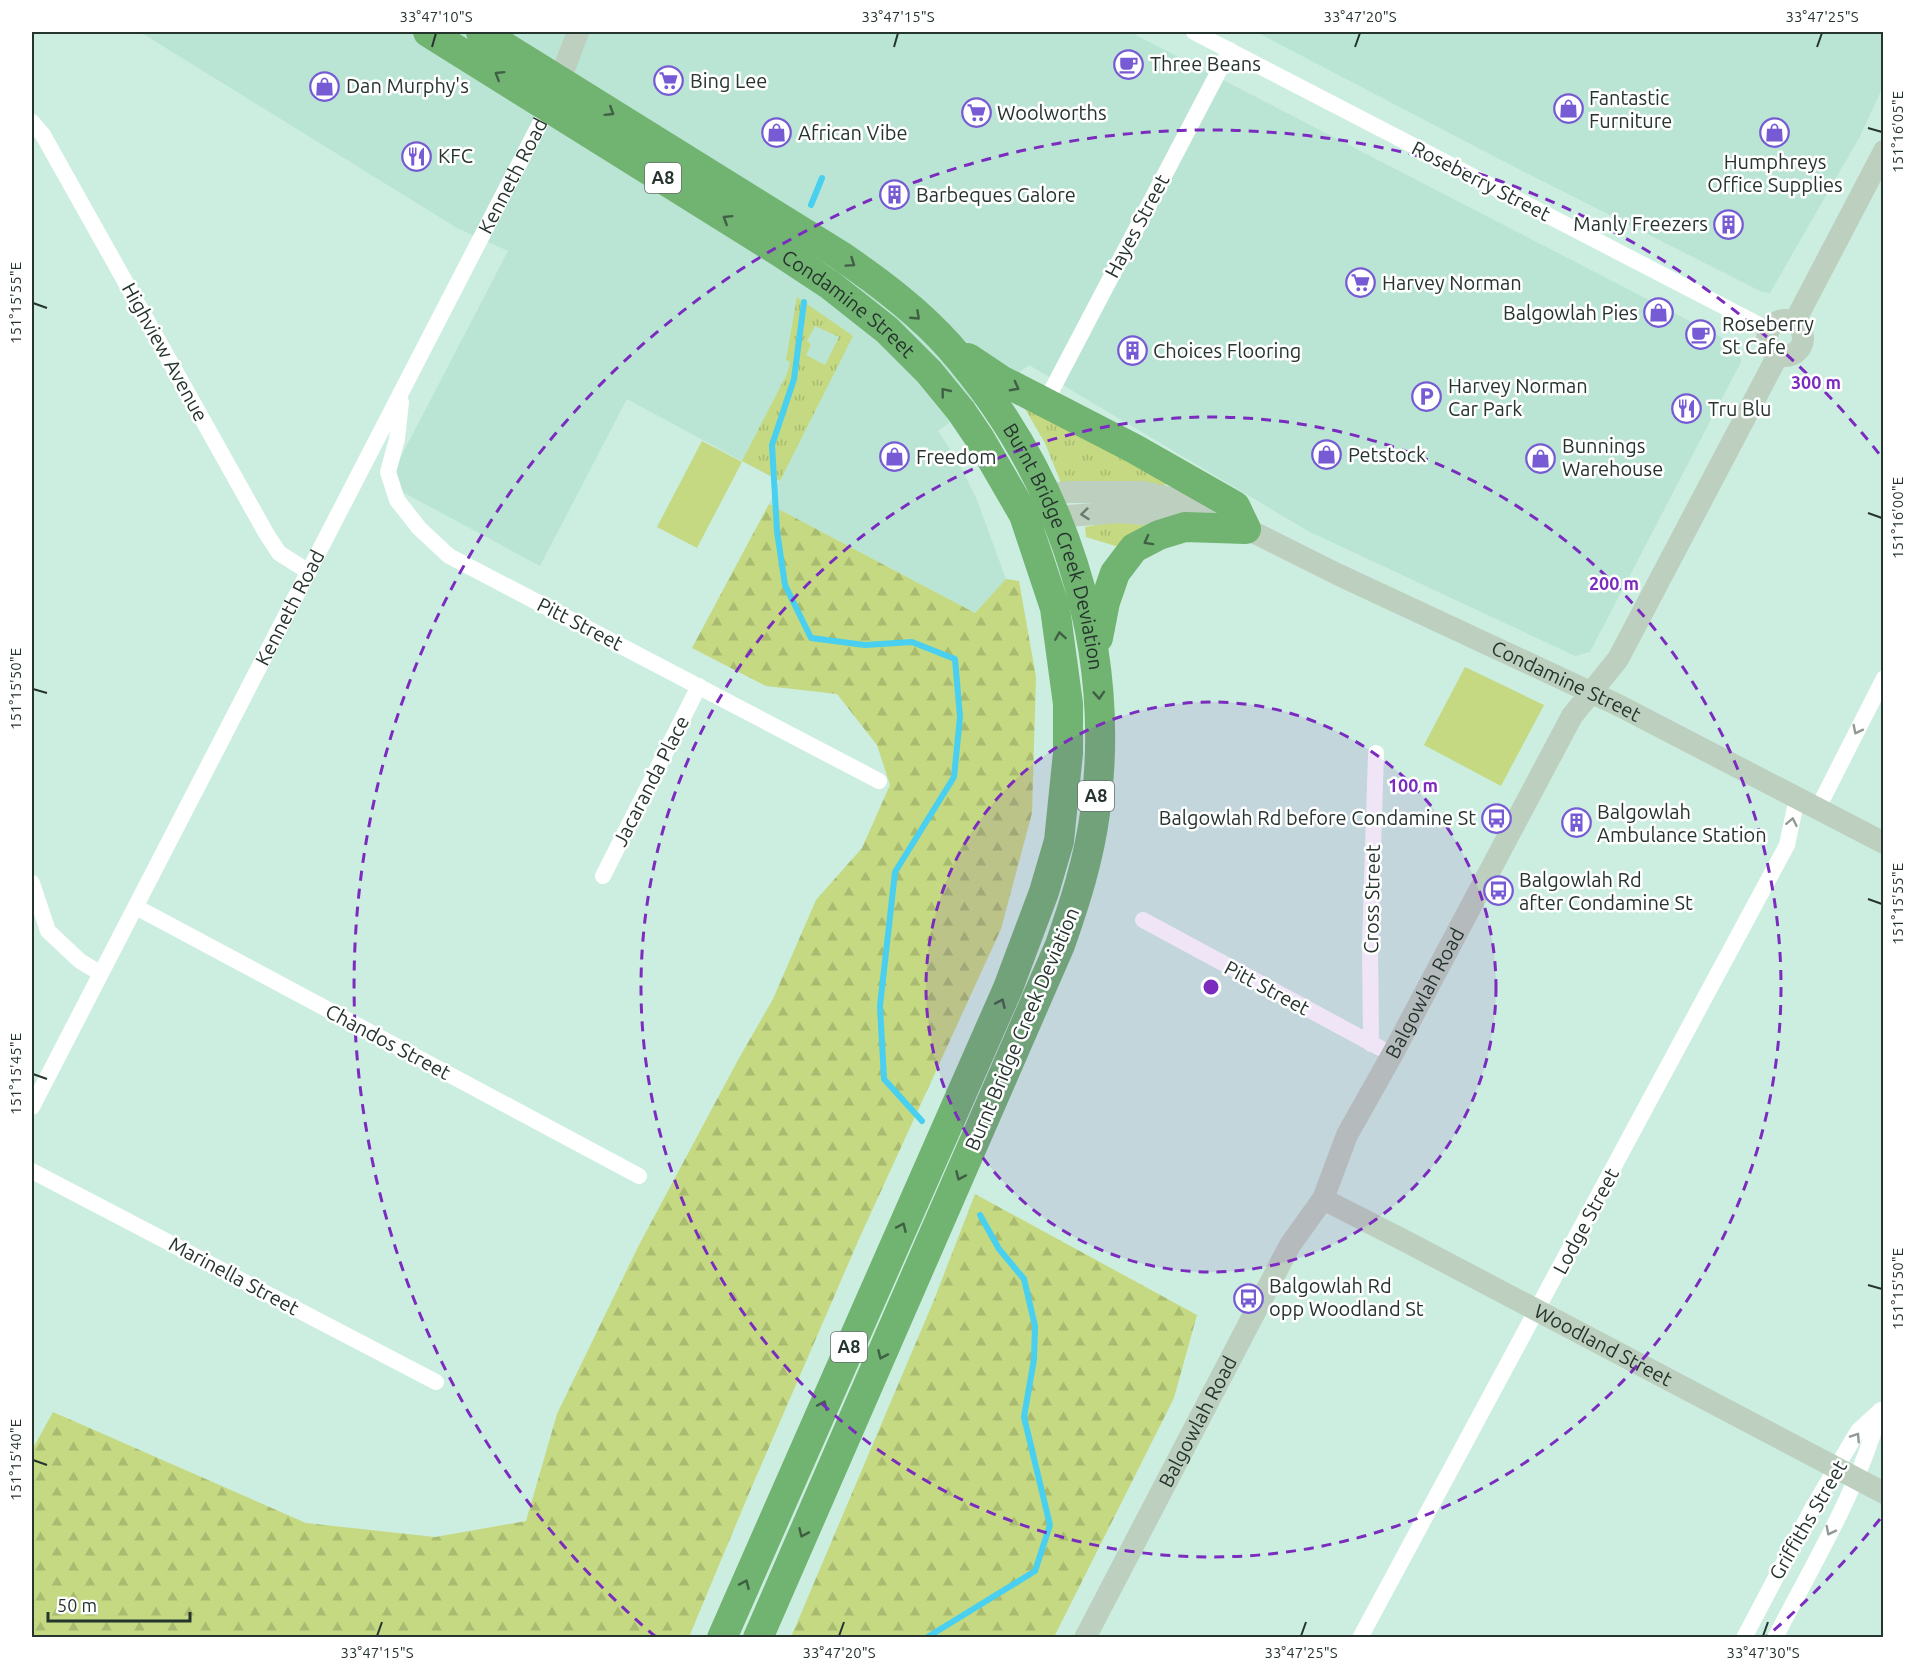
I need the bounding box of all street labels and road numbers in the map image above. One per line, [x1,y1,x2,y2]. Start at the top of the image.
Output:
street label: Kenneth Road [473,114,552,237]
street label: Roseberry Street [1408,136,1554,225]
road number: A8 [645,163,681,193]
street label: Hayes Street [1100,170,1174,281]
street label: Condamine Street [778,245,920,362]
street label: Highview Avenue [118,278,213,425]
street label: Burnt Bridge Creek Deviation [999,419,1108,671]
street label: Kenneth Road [250,546,329,669]
street label: Pitt Street [534,592,627,655]
street label: Condamine Street [1488,636,1645,726]
street label: Jacaranda Place [608,712,693,850]
road number: A8 [1078,781,1114,811]
street label: Cross Street [1359,844,1384,954]
street label: Burnt Bridge Creek Deviation [960,904,1083,1154]
street label: Balgowlah Road [1380,924,1468,1062]
street label: Pitt Street [1221,956,1314,1020]
street label: Chandos Street [322,999,455,1084]
street label: Lodge Street [1548,1164,1623,1278]
street label: Marinella Street [165,1232,303,1320]
street label: Woodland Street [1531,1299,1676,1390]
road number: A8 [831,1332,867,1362]
street label: Balgowlah Road [1154,1352,1241,1491]
street label: Griffiths Street [1764,1456,1851,1584]

